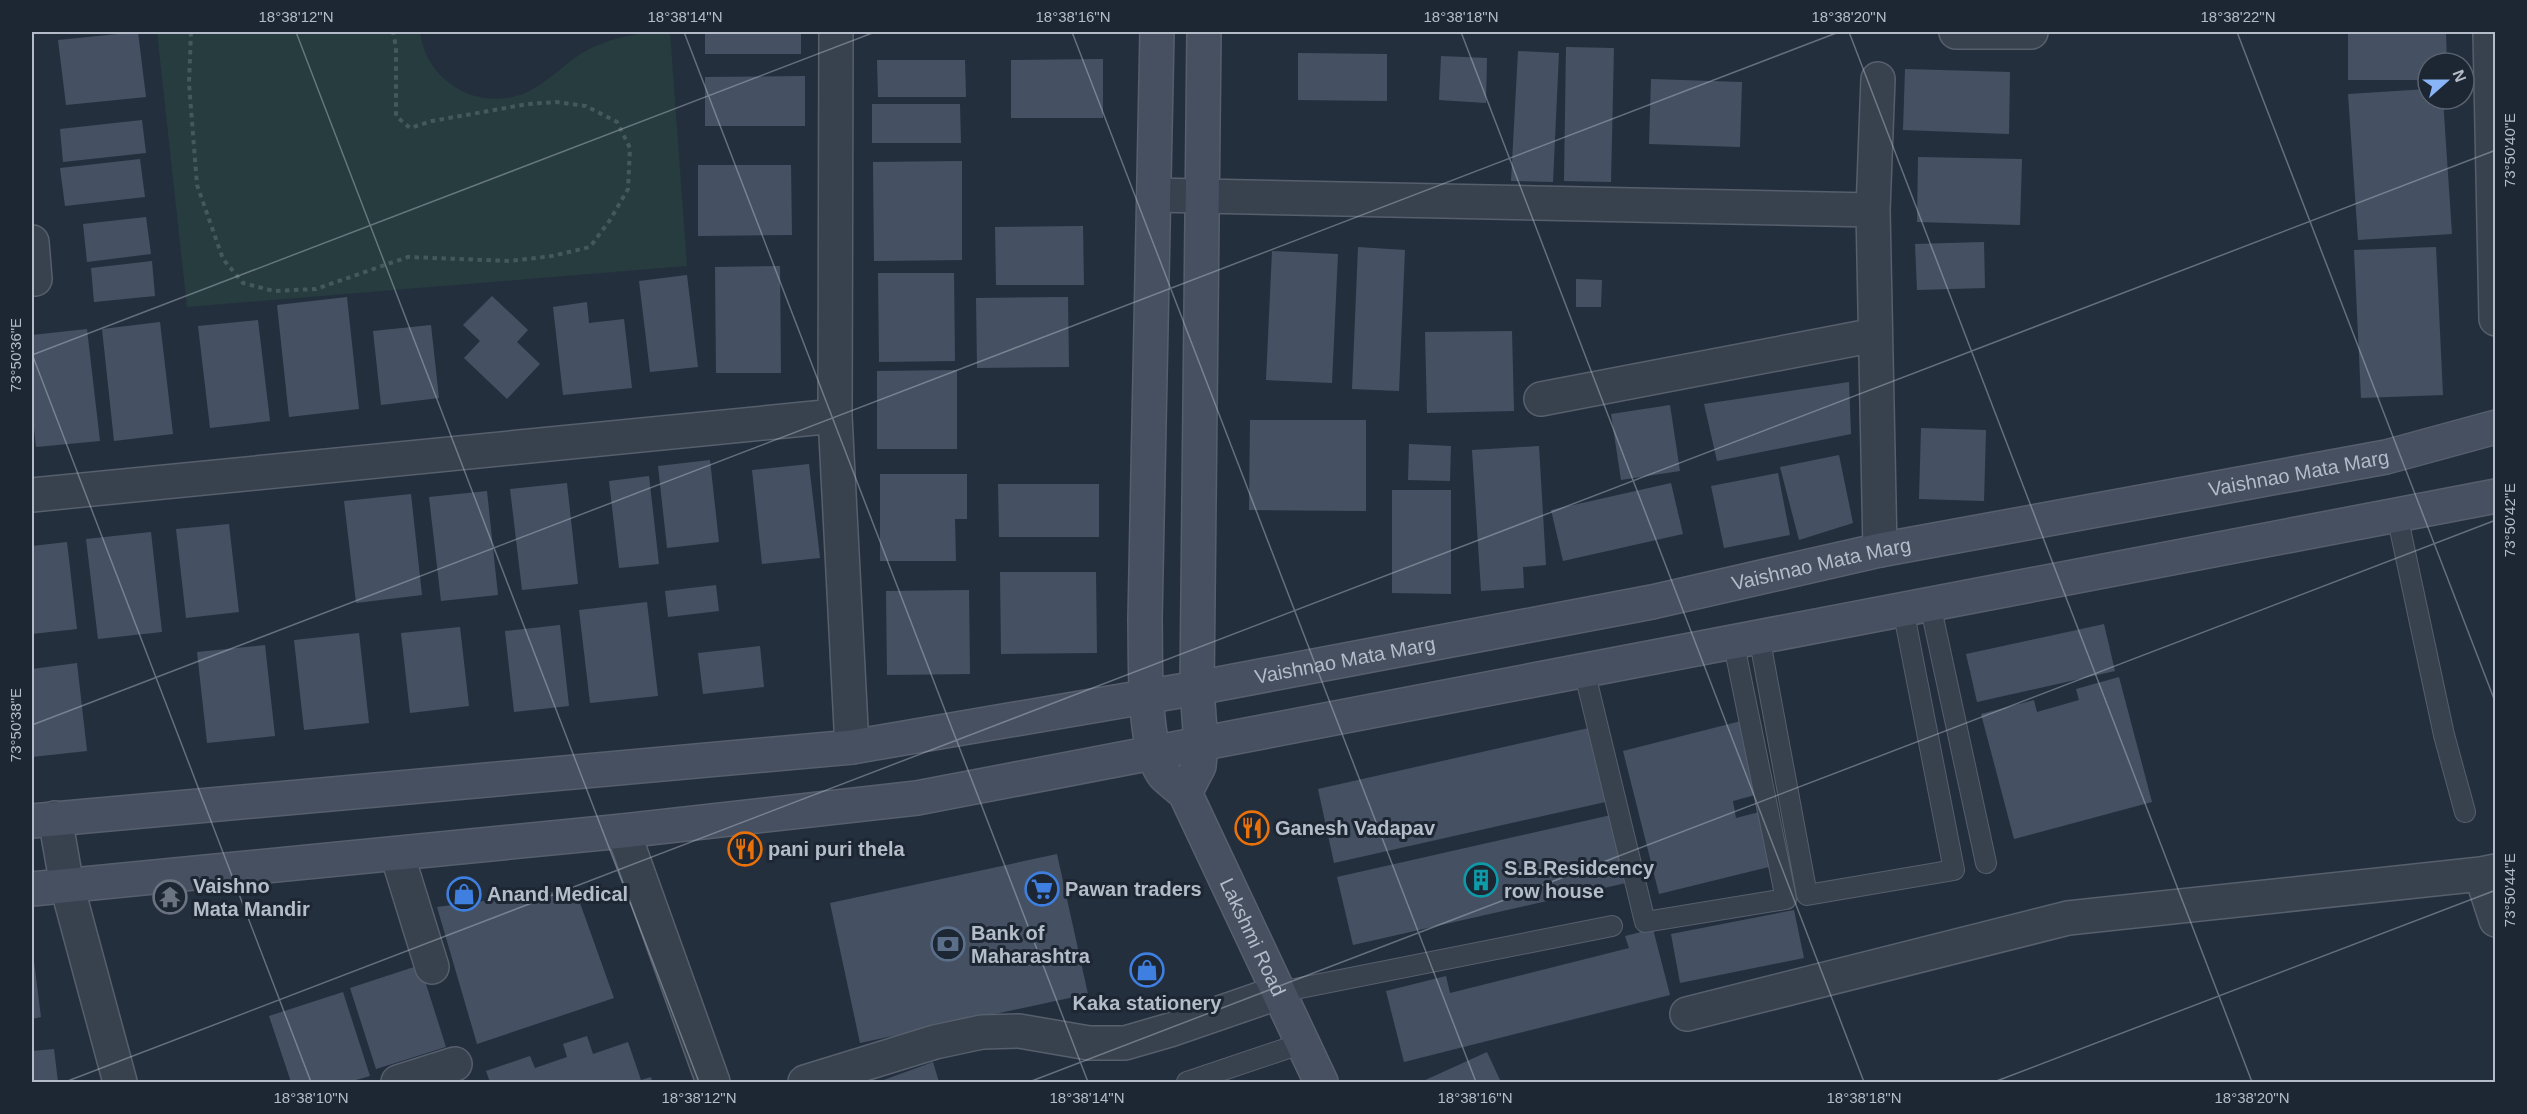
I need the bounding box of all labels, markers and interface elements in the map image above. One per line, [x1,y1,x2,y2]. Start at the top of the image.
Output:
text: 18°38'12"N [258,8,334,25]
text: 18°38'14"N [647,8,723,25]
text: 18°38'16"N [1035,8,1111,25]
text: 18°38'18"N [1423,8,1499,25]
text: 18°38'20"N [1811,8,1887,25]
text: 18°38'22"N [2200,8,2276,25]
north arrow [2416,51,2476,111]
text: N [2450,67,2470,84]
text: 73°50'40"E [2501,113,2518,187]
text: 73°50'36"E [7,318,24,392]
street label: Vaishnao Mata Marg [2207,446,2391,500]
text: 73°50'42"E [2501,483,2518,557]
street label: Vaishnao Mata Marg [1730,534,1913,594]
street label: Vaishnao Mata Marg [1253,632,1437,688]
text: 73°50'38"E [7,688,24,762]
restaurant icon: Ganesh Vadapav [1234,810,1270,846]
place label: Ganesh Vadapav [1275,817,1436,839]
restaurant icon: pani puri thela [727,831,763,867]
place label: pani puri thela [768,838,906,860]
text: 73°50'44"E [2501,853,2518,927]
place label: S.B.Residcency row house [1504,857,1655,902]
building icon: S.B.Residcency row house [1463,862,1499,898]
supermarket icon: Pawan traders [1024,871,1060,907]
place label: Vaishno Mata Mandir [193,875,310,920]
street label: Lakshmi Road [1216,875,1290,1000]
shop icon: Anand Medical [446,876,482,912]
place label: Pawan traders [1065,878,1202,900]
temple icon: Vaishno Mata Mandir [152,879,188,915]
place label: Anand Medical [487,883,628,905]
place label: Bank of Maharashtra [971,922,1091,967]
bank icon: Bank of Maharashtra [930,926,966,962]
shop icon: Kaka stationery [1129,952,1165,988]
place label: Kaka stationery [1073,992,1222,1014]
text: 18°38'10"N [273,1089,349,1106]
text: 18°38'12"N [661,1089,737,1106]
text: 18°38'14"N [1049,1089,1125,1106]
text: 18°38'16"N [1437,1089,1513,1106]
text: 18°38'18"N [1826,1089,1902,1106]
text: 18°38'20"N [2214,1089,2290,1106]

